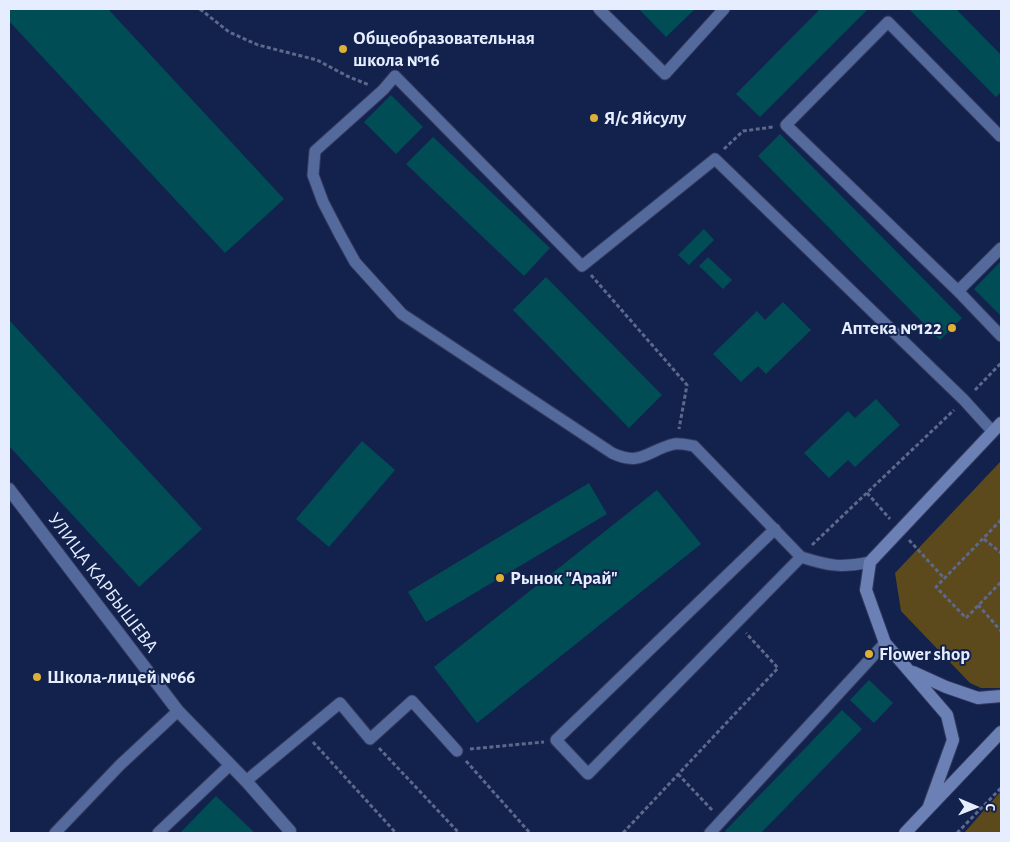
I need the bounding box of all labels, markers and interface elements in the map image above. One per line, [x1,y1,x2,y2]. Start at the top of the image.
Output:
place label: Общеобразовательная школа №16 [353,27,535,71]
marker: Общеобразовательная школа №16 [337,43,349,55]
place label: Я/c Яйсулу [604,107,686,129]
marker: Я/c Яйсулу [588,112,600,124]
place label: Аптека №122 [841,317,942,339]
marker: Аптека №122 [946,322,958,334]
street label: УЛИЦА КАРБЫШЕВА [43,509,163,657]
place label: Рынок "Арай" [510,567,618,589]
marker: Рынок "Арай" [494,572,506,584]
place label: Flower shop [879,643,970,665]
marker: Flower shop [863,648,875,660]
place label: Школа-лицей №66 [47,666,196,688]
marker: Школа-лицей №66 [31,671,43,683]
north arrow [950,782,1000,832]
text: С [983,803,997,811]

